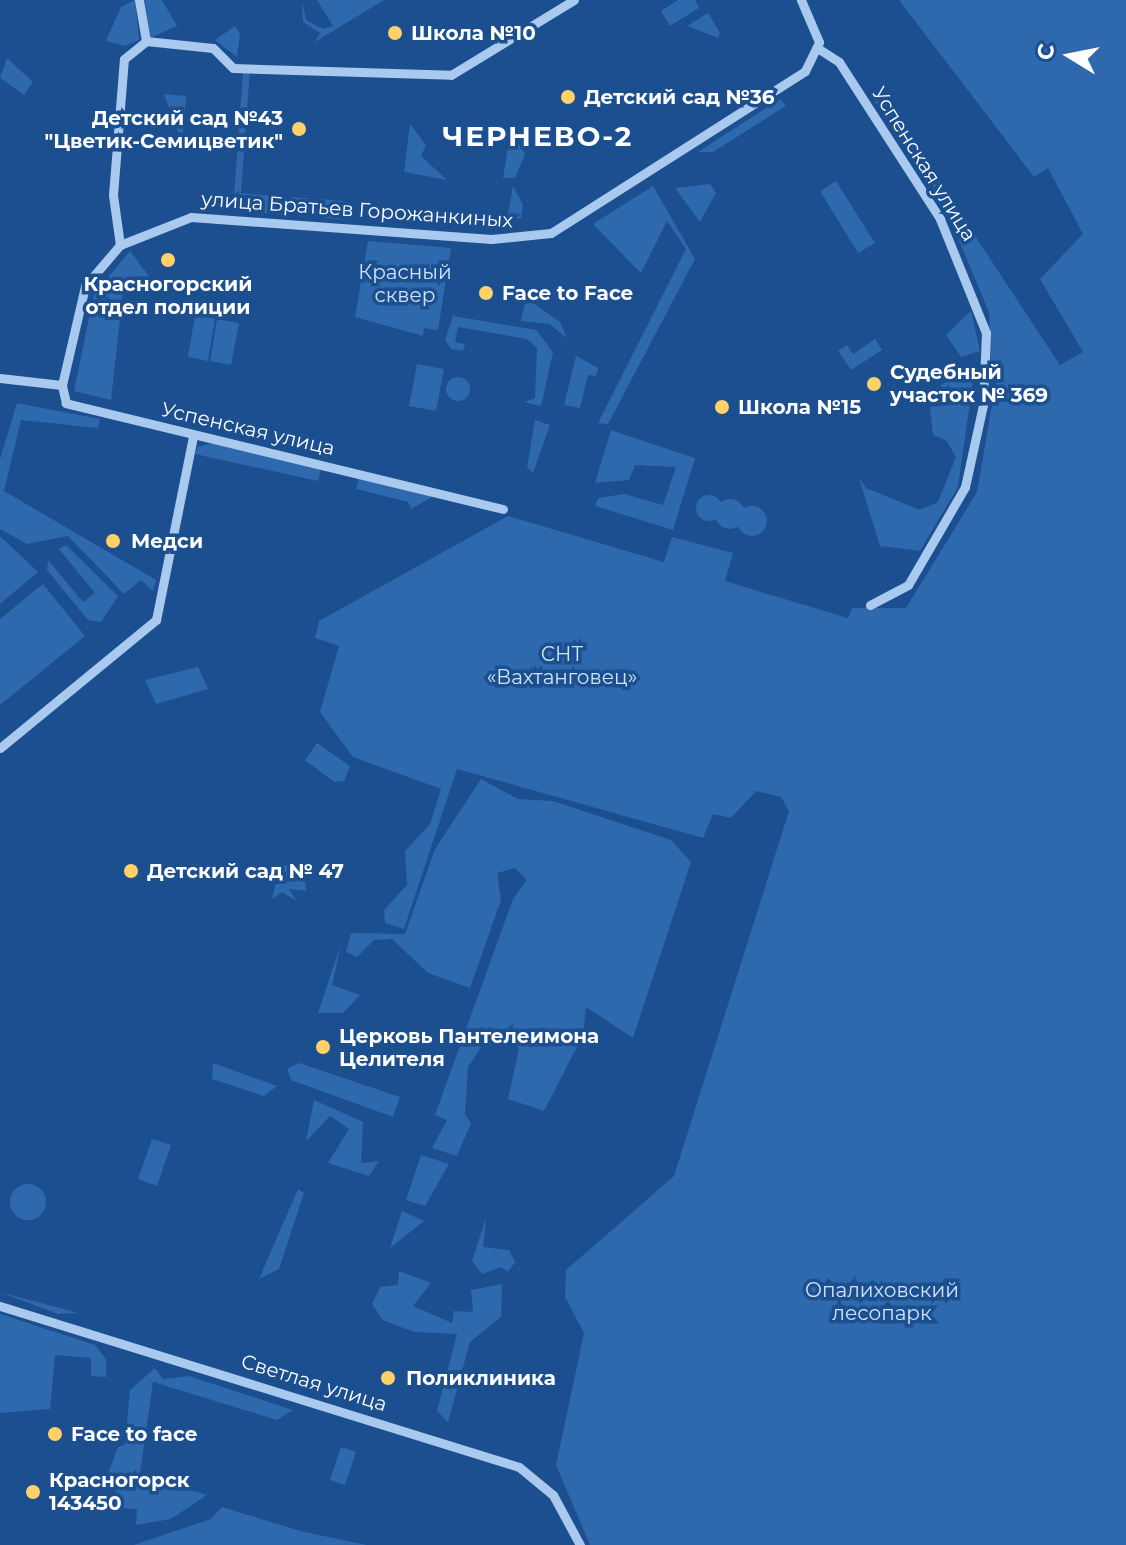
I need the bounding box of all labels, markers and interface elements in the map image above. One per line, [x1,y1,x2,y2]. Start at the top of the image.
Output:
north arrow [1030,16,1110,96]
place label: Школа №10 [411,21,536,45]
marker: Школа №10 [386,24,404,42]
text: С [1031,42,1061,62]
street label: Успенская улица [867,82,981,246]
place label: Детский сад №36 [584,85,774,109]
marker: Детский сад №36 [559,88,577,106]
place label: Детский сад №43 "Цветик-Семицветик" [45,106,283,153]
district label: ЧЕРНЕВО-2 [443,119,633,153]
marker: Детский сад №43 "Цветик-Семицветик" [290,120,308,138]
street label: улица Братьев Горожанкиных [200,187,514,233]
marker: Красногорский отдел полиции [159,251,177,269]
park label: Красный сквер [358,261,452,308]
place label: Красногорский отдел полиции [84,272,252,319]
place label: Face to Face [502,281,633,305]
marker: Face to Face [477,284,495,302]
place label: Судебный участок № 369 [890,360,1048,407]
marker: Судебный участок № 369 [865,375,883,393]
place label: Школа №15 [738,395,861,419]
street label: Успенская улица [159,397,337,461]
marker: Школа №15 [713,398,731,416]
place label: Медси [131,529,203,553]
marker: Медси [102,530,124,552]
park label: СНТ «Вахтанговец» [487,642,637,689]
place label: Детский сад № 47 [147,859,344,883]
marker: Детский сад № 47 [122,862,140,880]
place label: Церковь Пантелеимона Целителя [339,1024,599,1071]
marker: Церковь Пантелеимона Целителя [314,1038,332,1056]
park label: Опалиховский лесопарк [805,1278,959,1325]
street label: Светлая улица [238,1349,390,1417]
place label: Поликлиника [406,1366,556,1390]
marker: Поликлиника [377,1367,399,1389]
place label: Face to face [71,1422,197,1446]
marker: Face to face [46,1425,64,1443]
place label: Красногорск 143450 [49,1468,190,1515]
marker: Красногорск 143450 [24,1483,42,1501]

